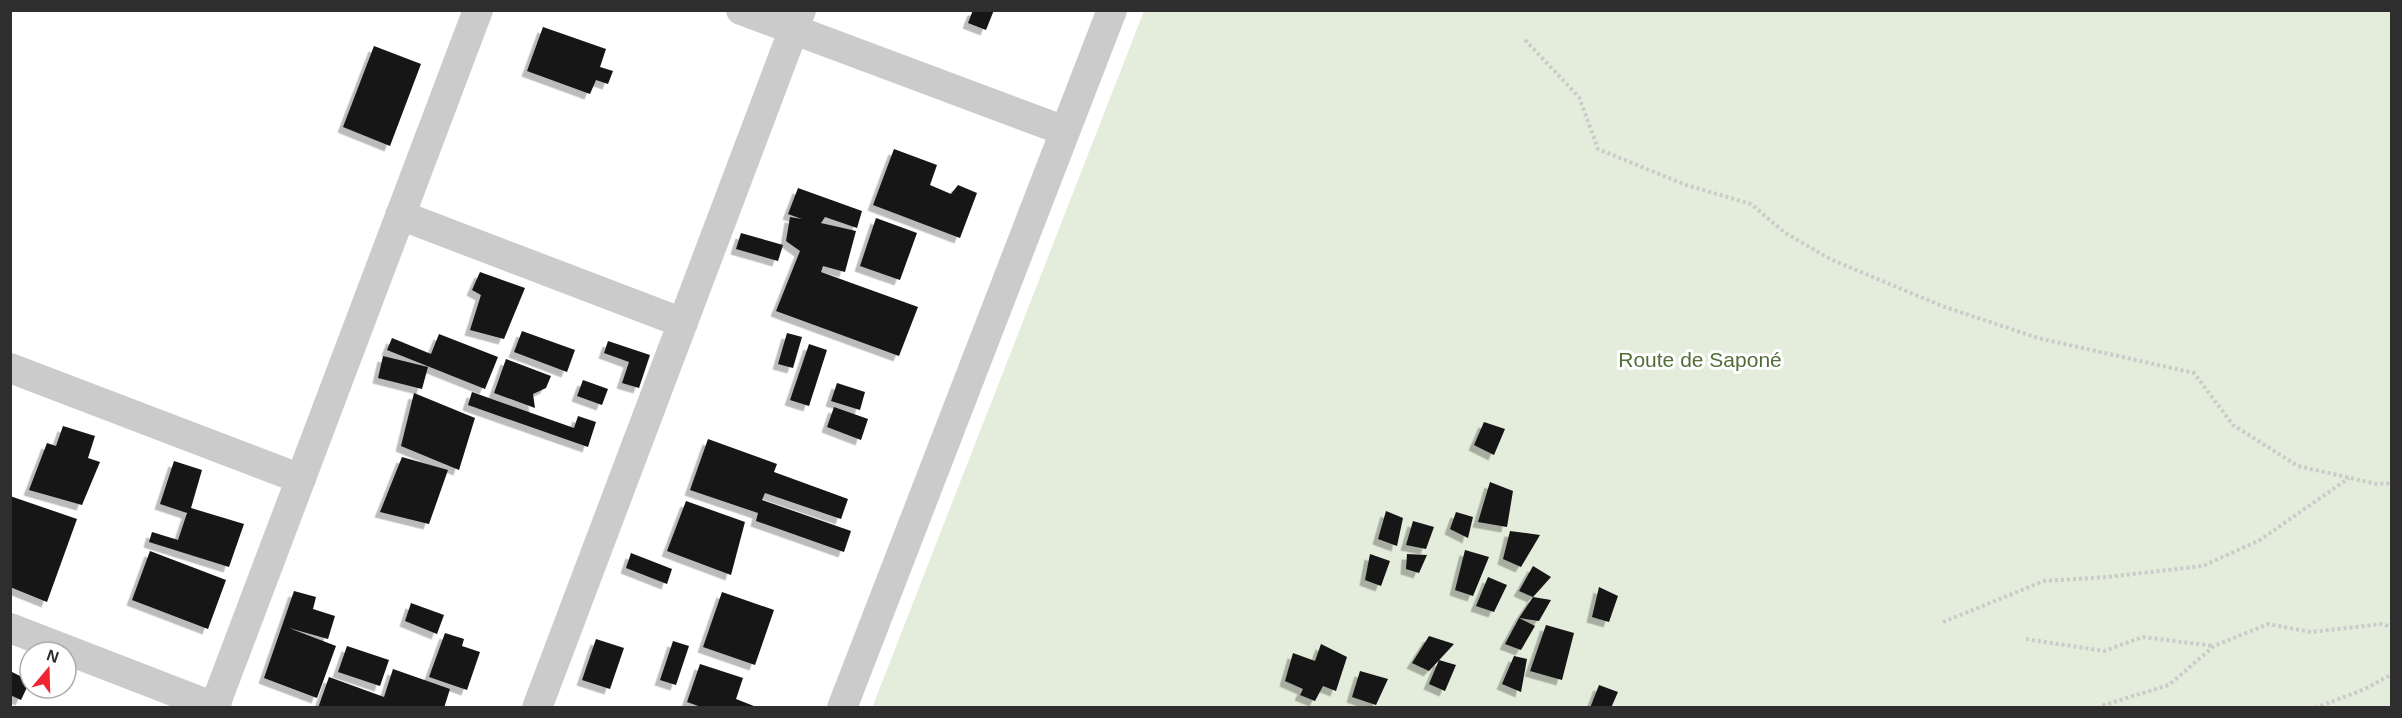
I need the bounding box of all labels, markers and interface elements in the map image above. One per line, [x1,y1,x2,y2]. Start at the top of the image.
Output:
park label: Route de Saponé [1618,348,1782,371]
north arrow [18,640,78,700]
text: N [44,646,61,666]

